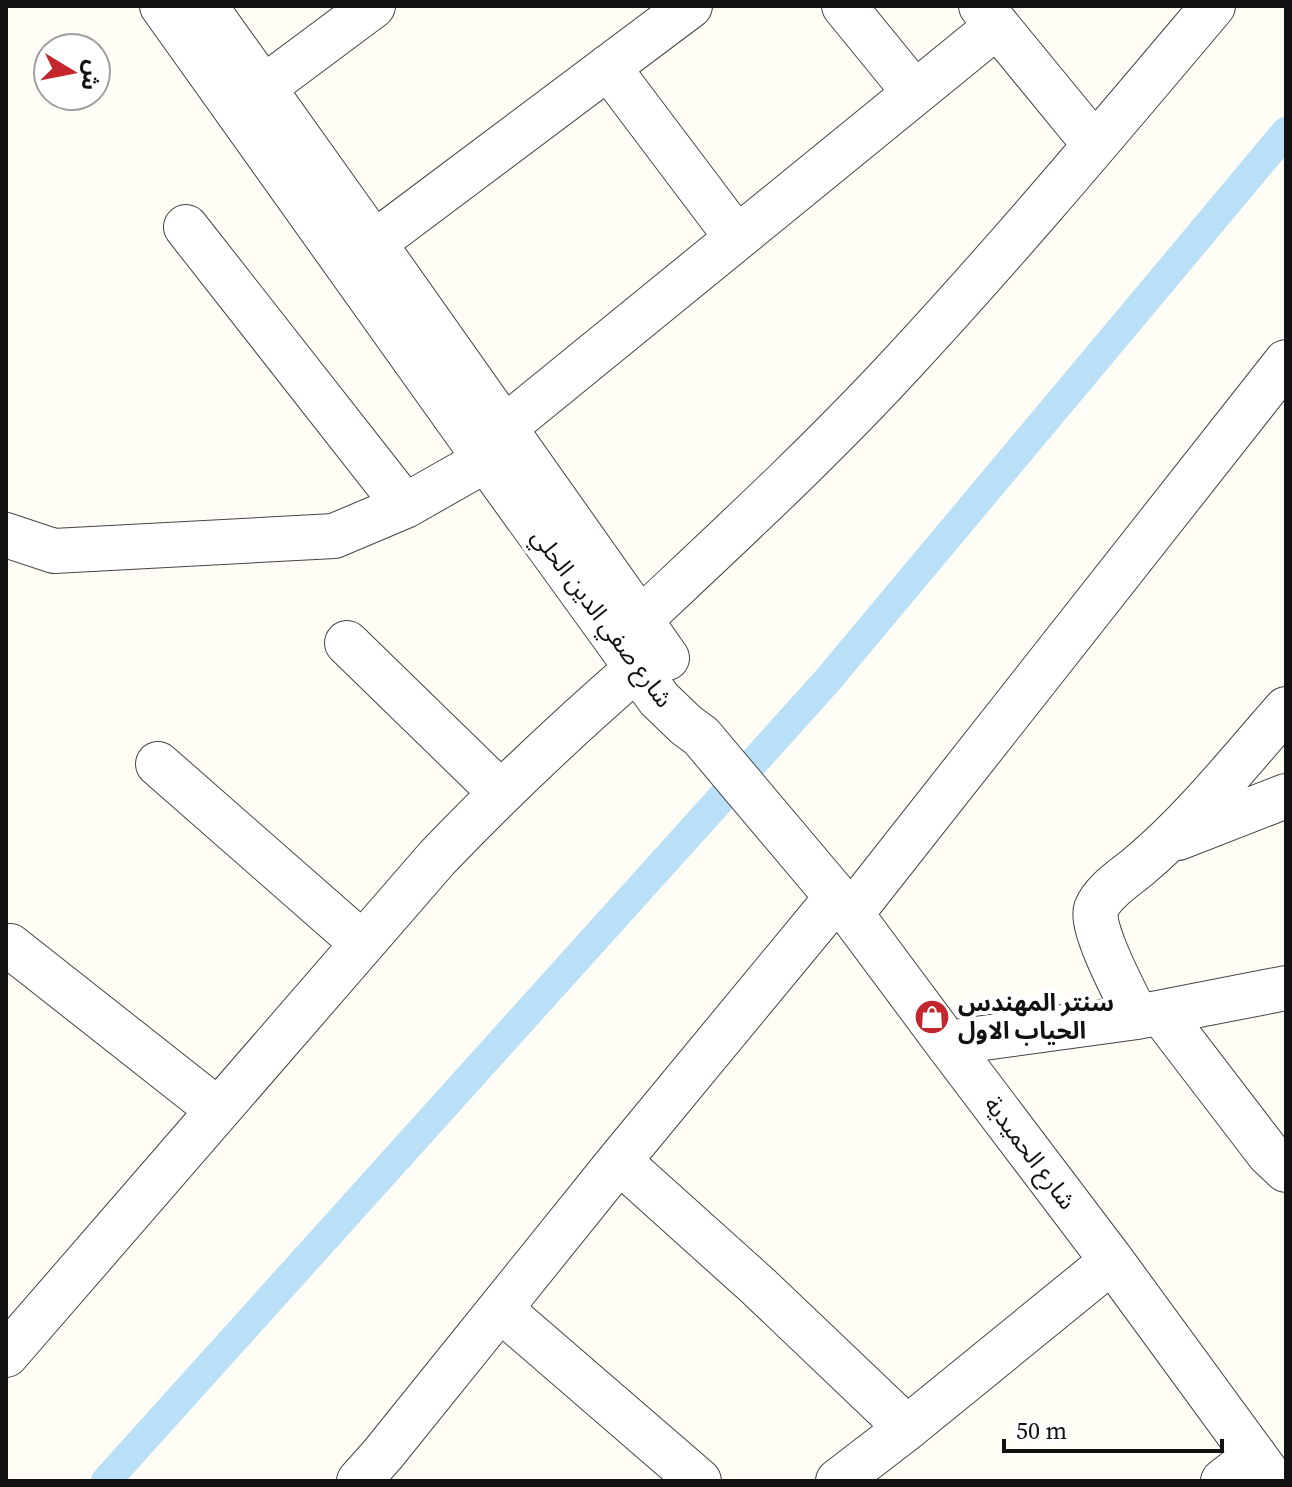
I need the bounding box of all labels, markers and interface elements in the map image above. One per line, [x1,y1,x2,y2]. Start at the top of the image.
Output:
north arrow [32,32,112,112]
text: ش [74,58,109,93]
street label: شارع صفي الدين الحلي [522,521,681,716]
place label: سنتر المهندس الحياب الاول [958,986,1114,1047]
shop icon: سنتر المهندس الحياب الاول [913,998,951,1036]
street label: شارع الحميدية [976,1089,1084,1217]
scale bar [1004,1403,1222,1453]
text: 50 m [1016,1414,1067,1447]

